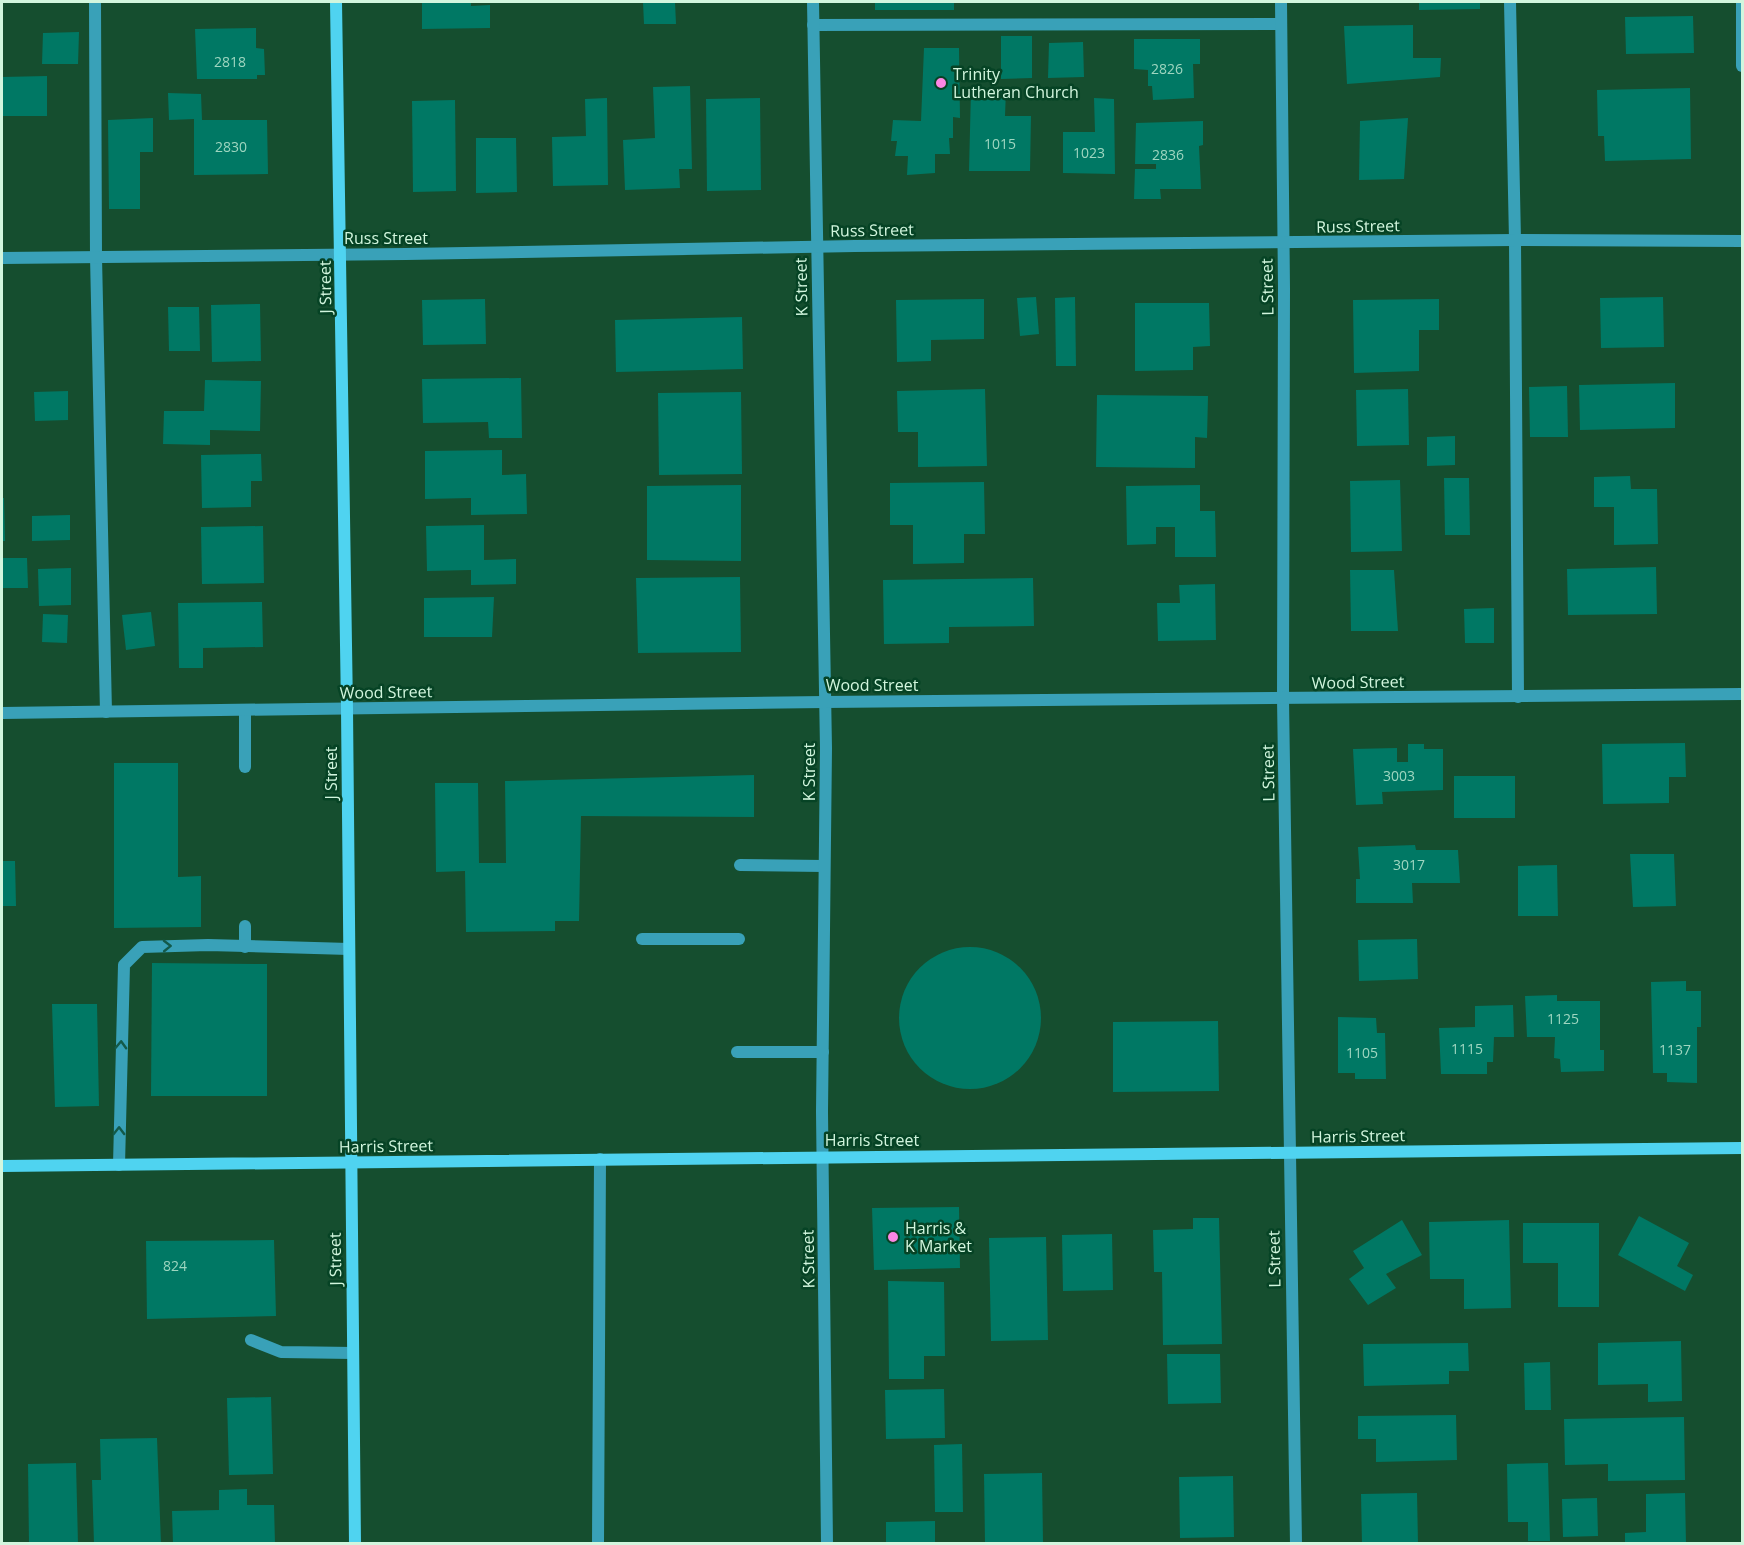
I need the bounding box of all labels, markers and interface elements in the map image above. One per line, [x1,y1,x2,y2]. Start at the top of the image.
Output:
house number: 2818 [214,52,246,71]
house number: 2826 [1151,59,1183,78]
place label: Trinity Lutheran Church [953,63,1079,103]
marker: Trinity Lutheran Church [934,76,948,90]
house number: 1015 [984,134,1016,153]
house number: 2830 [215,137,247,156]
house number: 1023 [1073,143,1105,162]
house number: 2836 [1152,145,1184,164]
street label: Russ Street [1316,214,1400,238]
street label: Russ Street [830,218,914,242]
street label: Russ Street [344,227,428,249]
street label: K Street [789,257,813,317]
street label: L Street [1255,258,1278,316]
street label: J Street [314,260,336,316]
street label: Wood Street [1311,670,1405,694]
street label: Wood Street [826,674,919,696]
street label: Wood Street [339,680,433,704]
street label: K Street [798,742,820,801]
street label: L Street [1256,744,1279,802]
street label: J Street [320,746,342,802]
house number: 3003 [1383,766,1415,785]
house number: 3017 [1393,855,1425,874]
one-way arrow [163,940,172,952]
house number: 1125 [1547,1009,1579,1028]
house number: 1115 [1451,1039,1483,1058]
one-way arrow [115,1040,127,1049]
house number: 1137 [1659,1040,1691,1059]
house number: 1105 [1346,1043,1378,1062]
street label: Harris Street [1311,1124,1406,1148]
one-way arrow [113,1126,126,1135]
street label: Harris Street [825,1129,919,1151]
street label: Harris Street [339,1134,434,1158]
place label: Harris & K Market [905,1217,972,1257]
street label: K Street [796,1229,820,1289]
marker: Harris & K Market [886,1230,900,1244]
street label: L Street [1262,1230,1285,1288]
street label: J Street [324,1232,346,1288]
house number: 824 [163,1256,187,1275]

